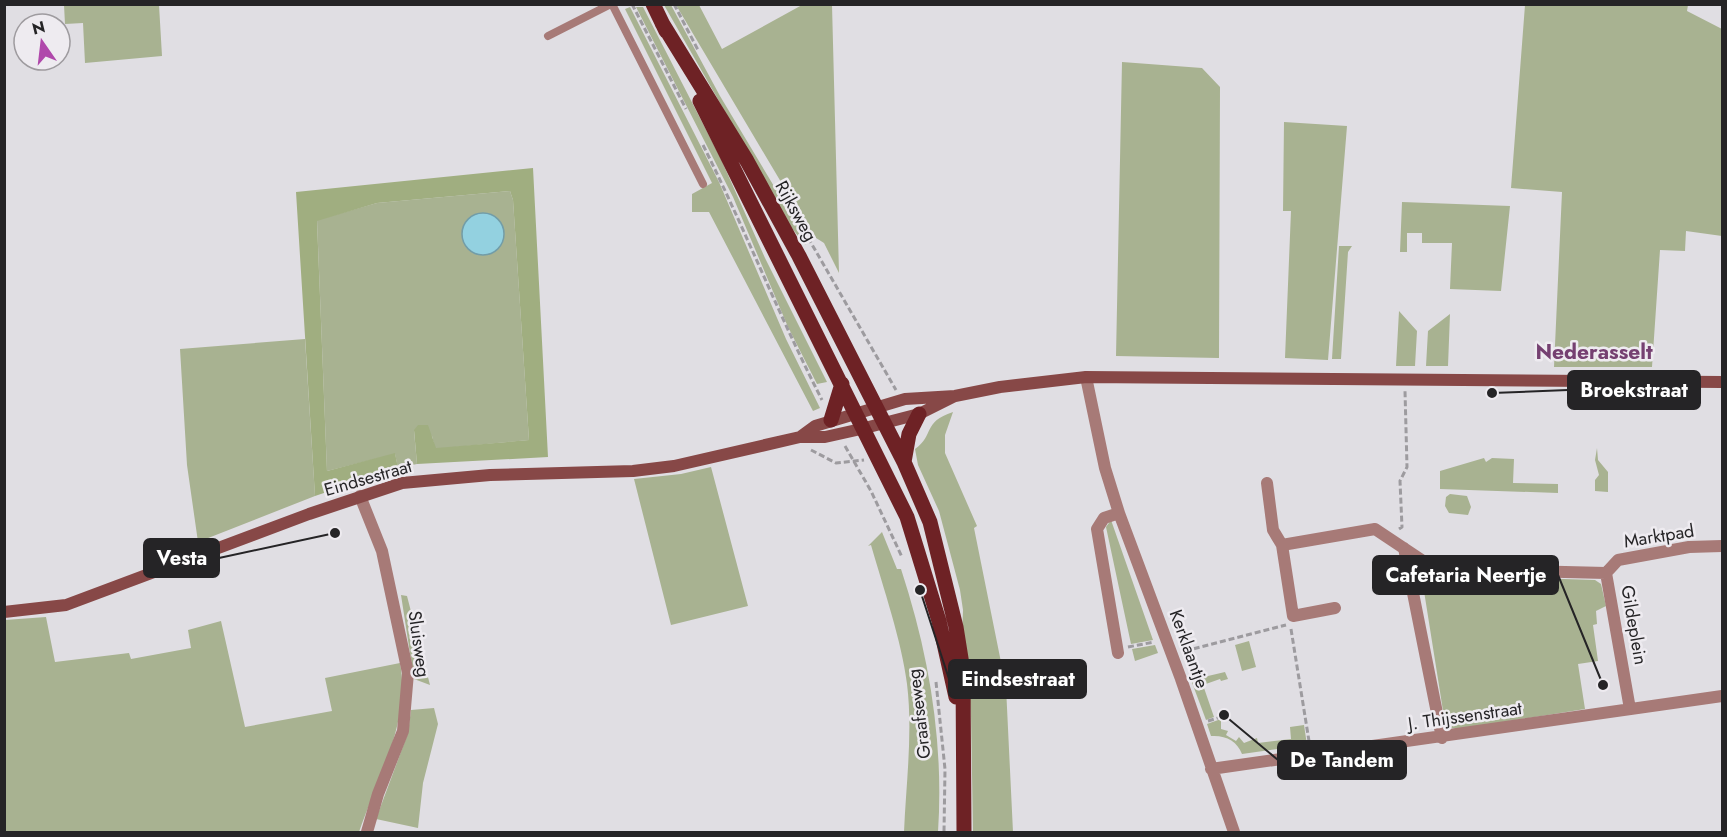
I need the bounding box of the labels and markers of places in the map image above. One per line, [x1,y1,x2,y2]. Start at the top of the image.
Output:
callout: Broekstraat [1568,371,1700,409]
callout: Vesta [144,539,219,577]
callout: Cafetaria Neertje [1373,556,1558,594]
callout: Eindsestraat [949,660,1086,698]
callout: De Tandem [1278,741,1406,779]

